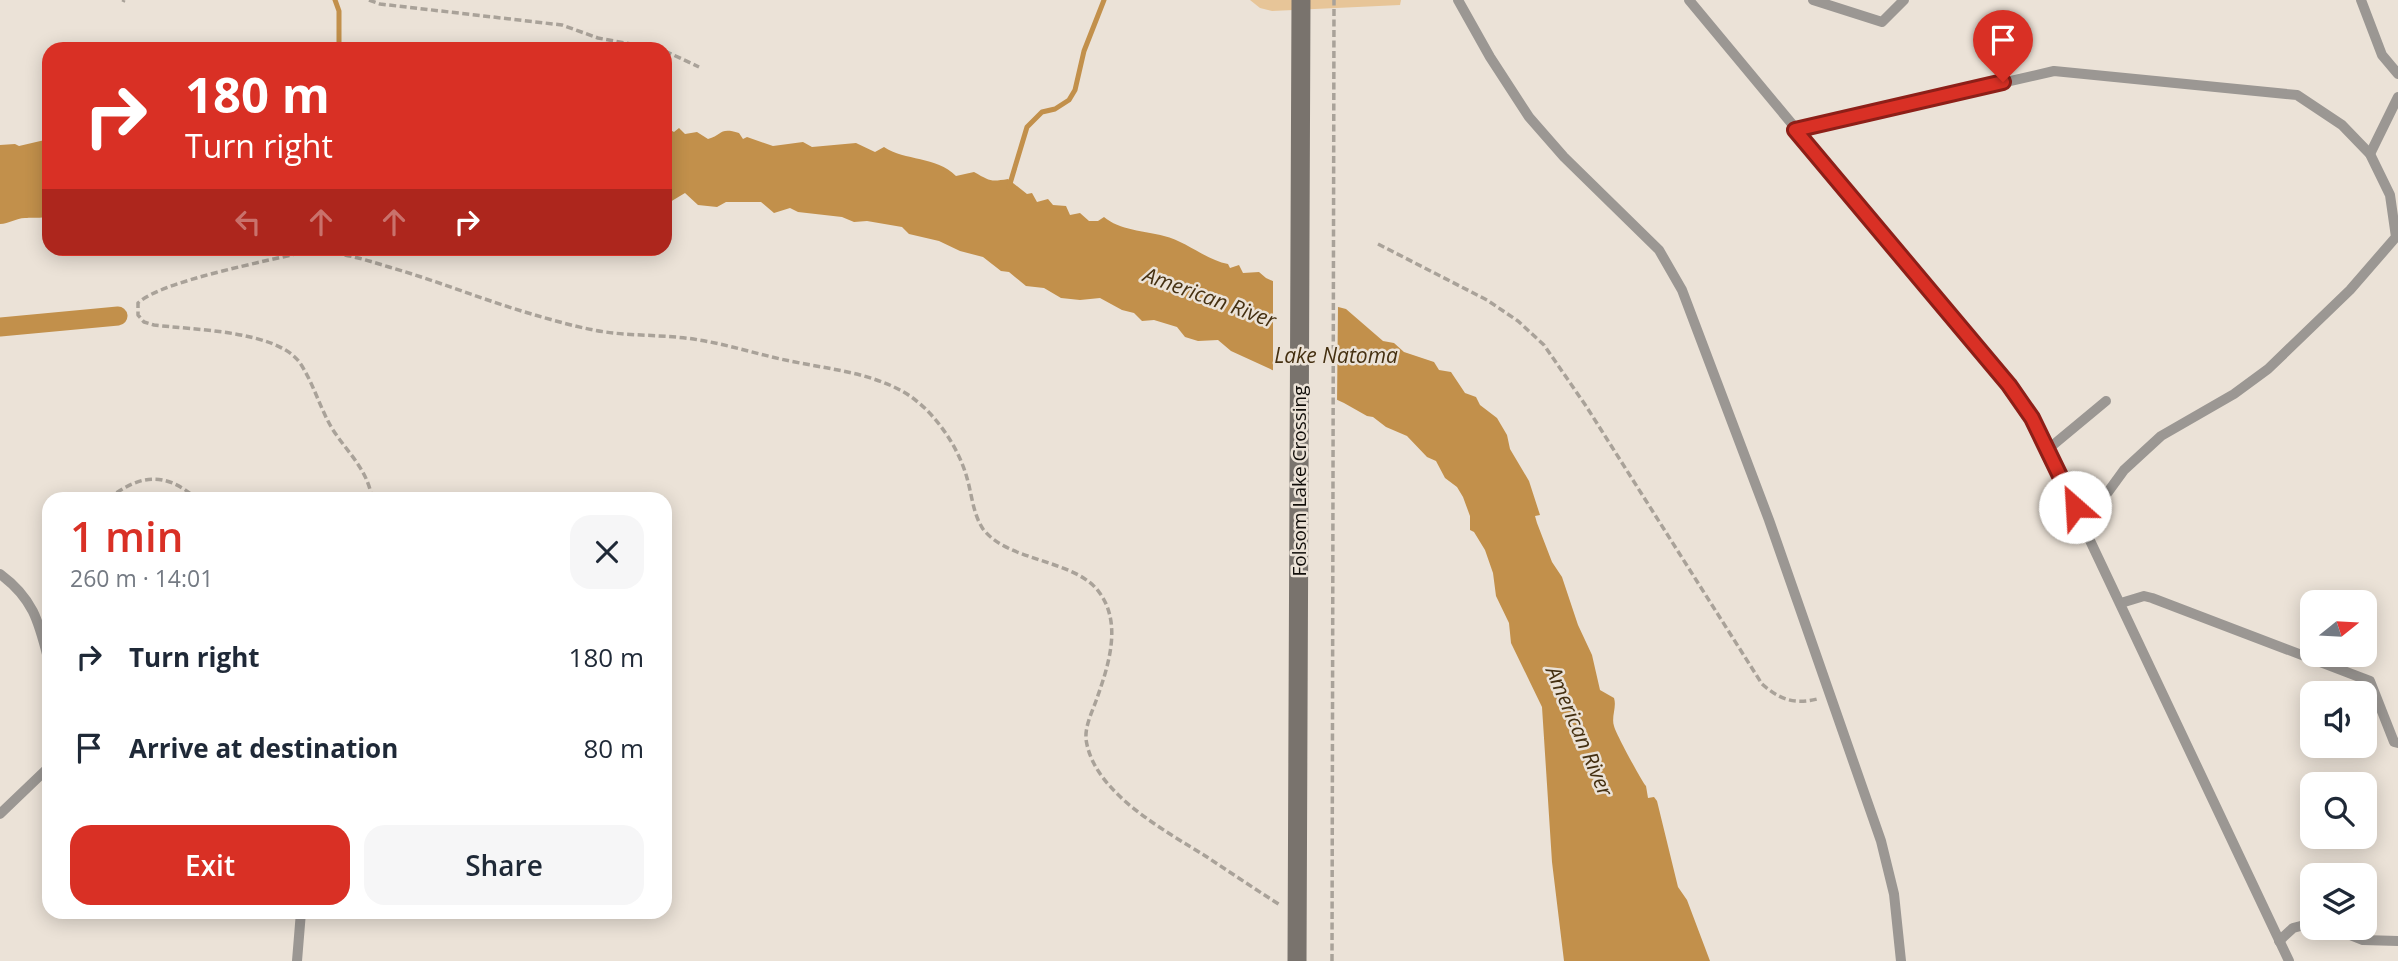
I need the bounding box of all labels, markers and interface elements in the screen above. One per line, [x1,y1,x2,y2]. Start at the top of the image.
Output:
pin [1973,10,2033,82]
icon: arrive [1984,21,2022,59]
text: 180 m [185,61,330,127]
icon: right [70,70,161,161]
text: Turn right [185,124,333,167]
icon: left [229,203,267,241]
icon: ahead [302,203,340,241]
icon: ahead [375,203,413,241]
icon: right [448,203,486,241]
water label: American River [1138,259,1281,334]
water label: Lake Natoma [1274,341,1398,369]
street label: Folsom Lake Crossing [1286,385,1312,577]
position arrow [2038,470,2112,544]
text: 1 min [70,507,183,564]
button: close [570,515,644,589]
text: 260 m · 14:01 [70,562,213,594]
north arrow [2300,590,2376,667]
map controls [2300,590,2377,940]
icon: right [70,638,108,676]
text: Turn right [129,639,260,675]
text: 180 m [569,639,644,675]
water label: American River [1539,660,1620,801]
button: sound [2300,681,2377,758]
icon: arrive [70,729,108,767]
text: Arrive at destination [129,730,398,766]
text: 80 m [583,730,644,766]
button: search [2300,772,2377,849]
button: Exit [70,825,350,905]
button: Share [364,825,644,905]
button: layers [2300,863,2377,940]

